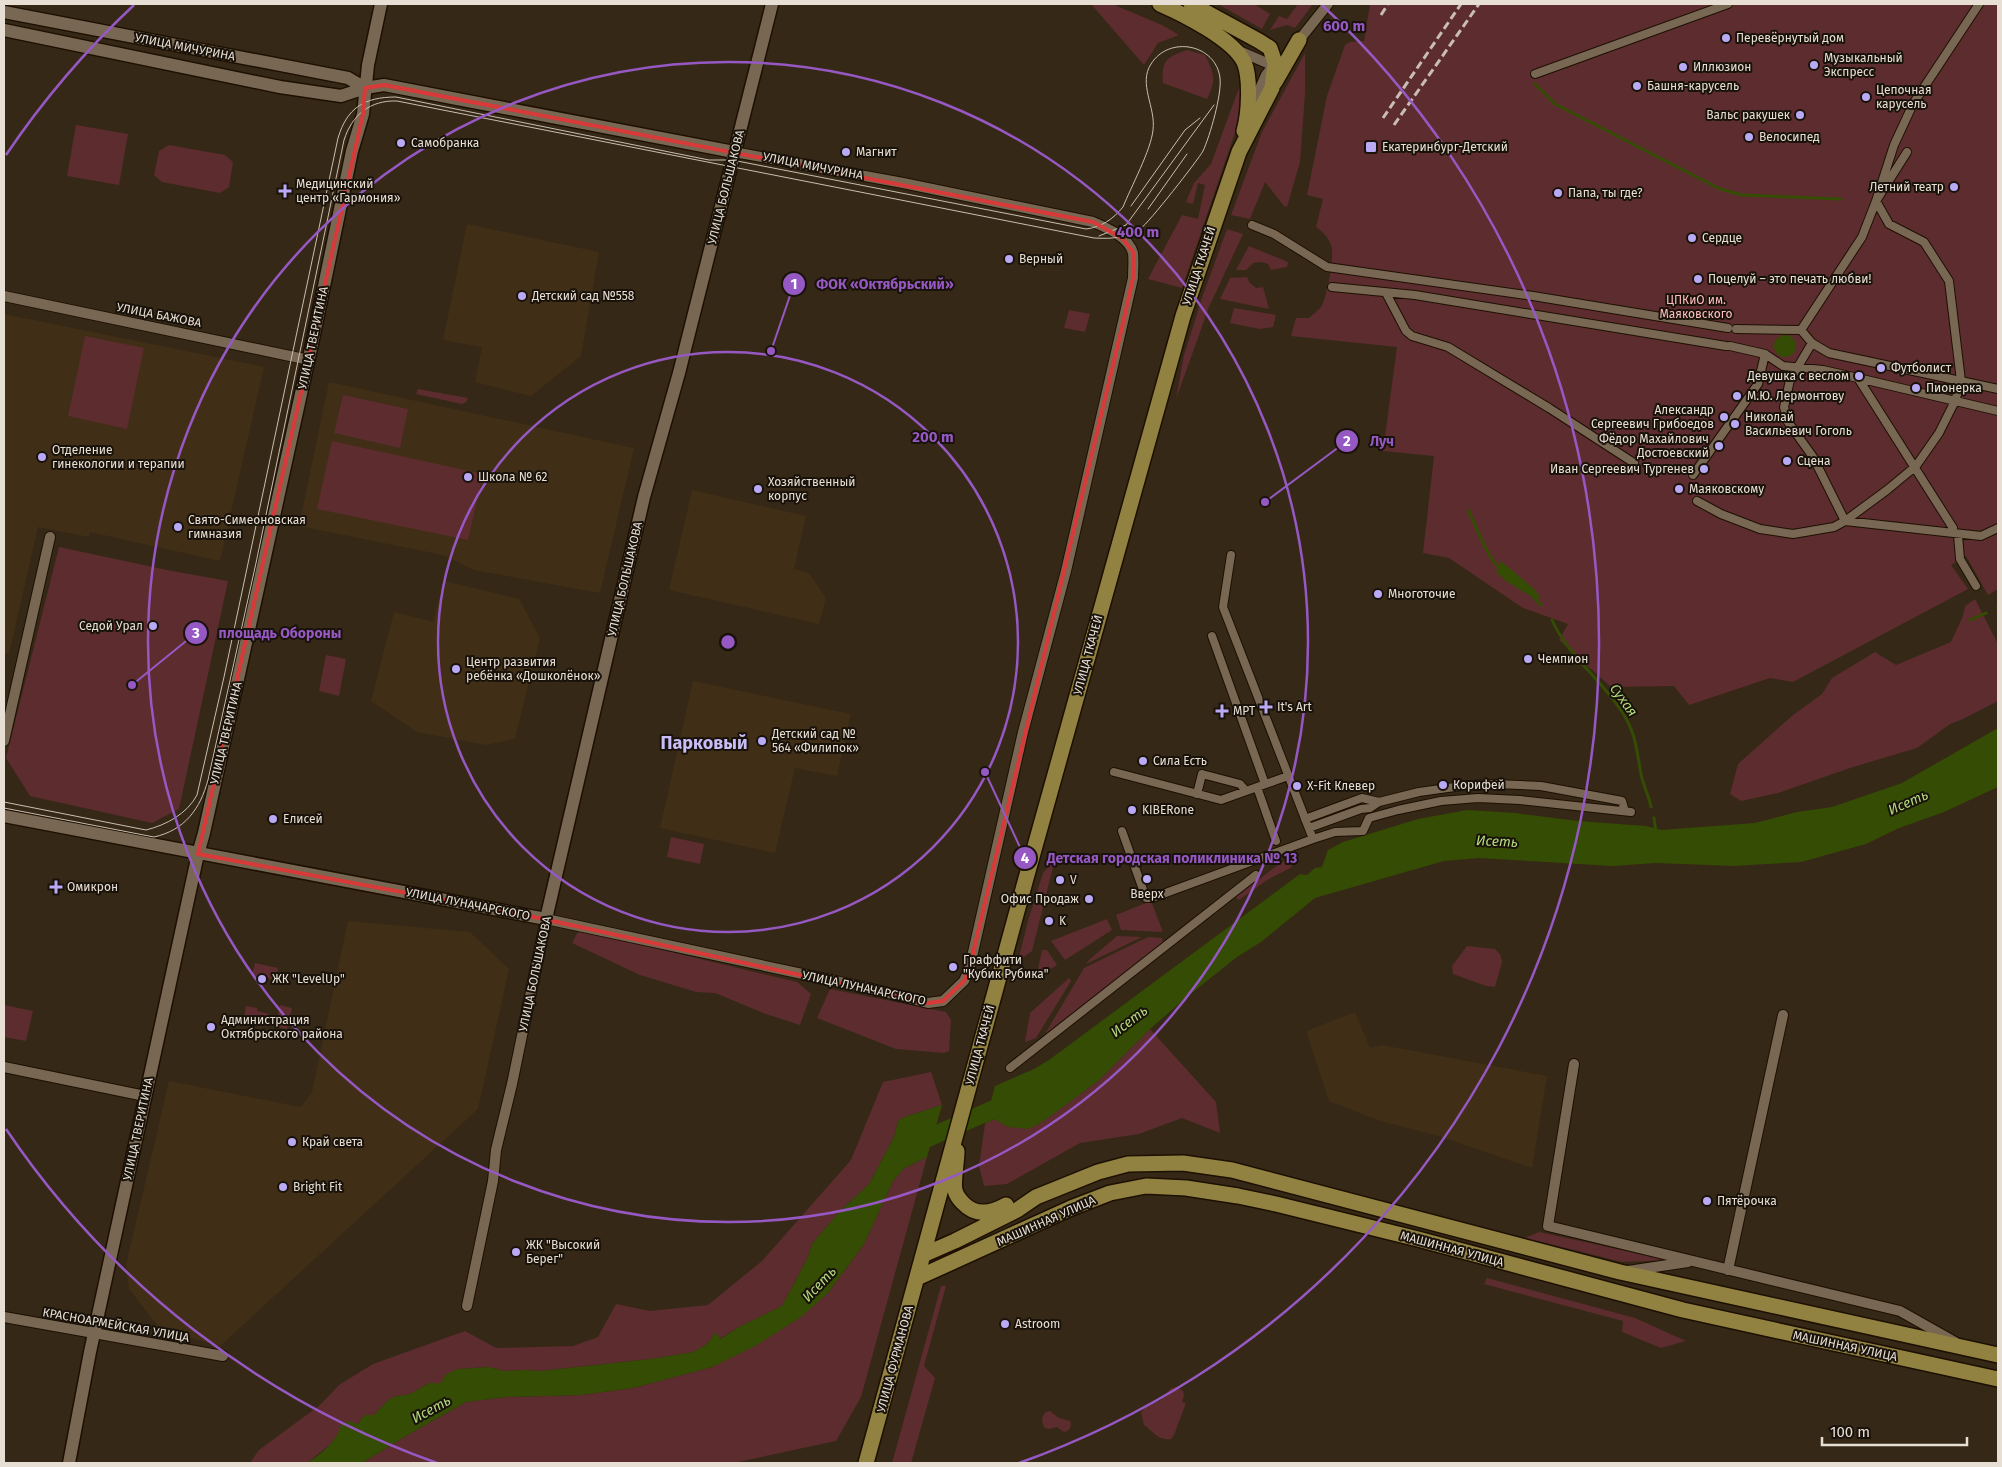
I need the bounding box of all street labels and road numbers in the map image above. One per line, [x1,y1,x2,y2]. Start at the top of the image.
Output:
street label: УЛИЦА МИЧУРИНА [134,30,236,64]
street label: УЛИЦА БОЛЬШАКОВА [705,128,747,246]
street label: УЛИЦА МИЧУРИНА [762,149,864,183]
street label: УЛИЦА ТКАЧЕЙ [1179,224,1218,307]
street label: УЛИЦА ТВЕРИТИНА [295,285,331,391]
street label: УЛИЦА БАЖОВА [115,300,203,330]
street label: УЛИЦА БОЛЬШАКОВА [605,520,645,638]
street label: УЛИЦА ТКАЧЕЙ [1070,613,1105,696]
street label: УЛИЦА ТВЕРИТИНА [207,680,245,786]
street label: УЛИЦА ЛУНАЧАРСКОГО [405,885,531,923]
street label: УЛИЦА БОЛЬШАКОВА [516,915,554,1033]
street label: УЛИЦА ЛУНАЧАРСКОГО [801,968,927,1008]
street label: УЛИЦА ТКАЧЕЙ [962,1003,997,1086]
street label: УЛИЦА ТВЕРИТИНА [120,1076,156,1182]
street label: МАШИННАЯ УЛИЦА [995,1193,1098,1249]
street label: МАШИННАЯ УЛИЦА [1399,1228,1505,1270]
street label: КРАСНОАРМЕЙСКАЯ УЛИЦА [41,1304,191,1345]
street label: УЛИЦА ФУРМАНОВА [874,1304,916,1414]
street label: МАШИННАЯ УЛИЦА [1792,1328,1899,1364]

